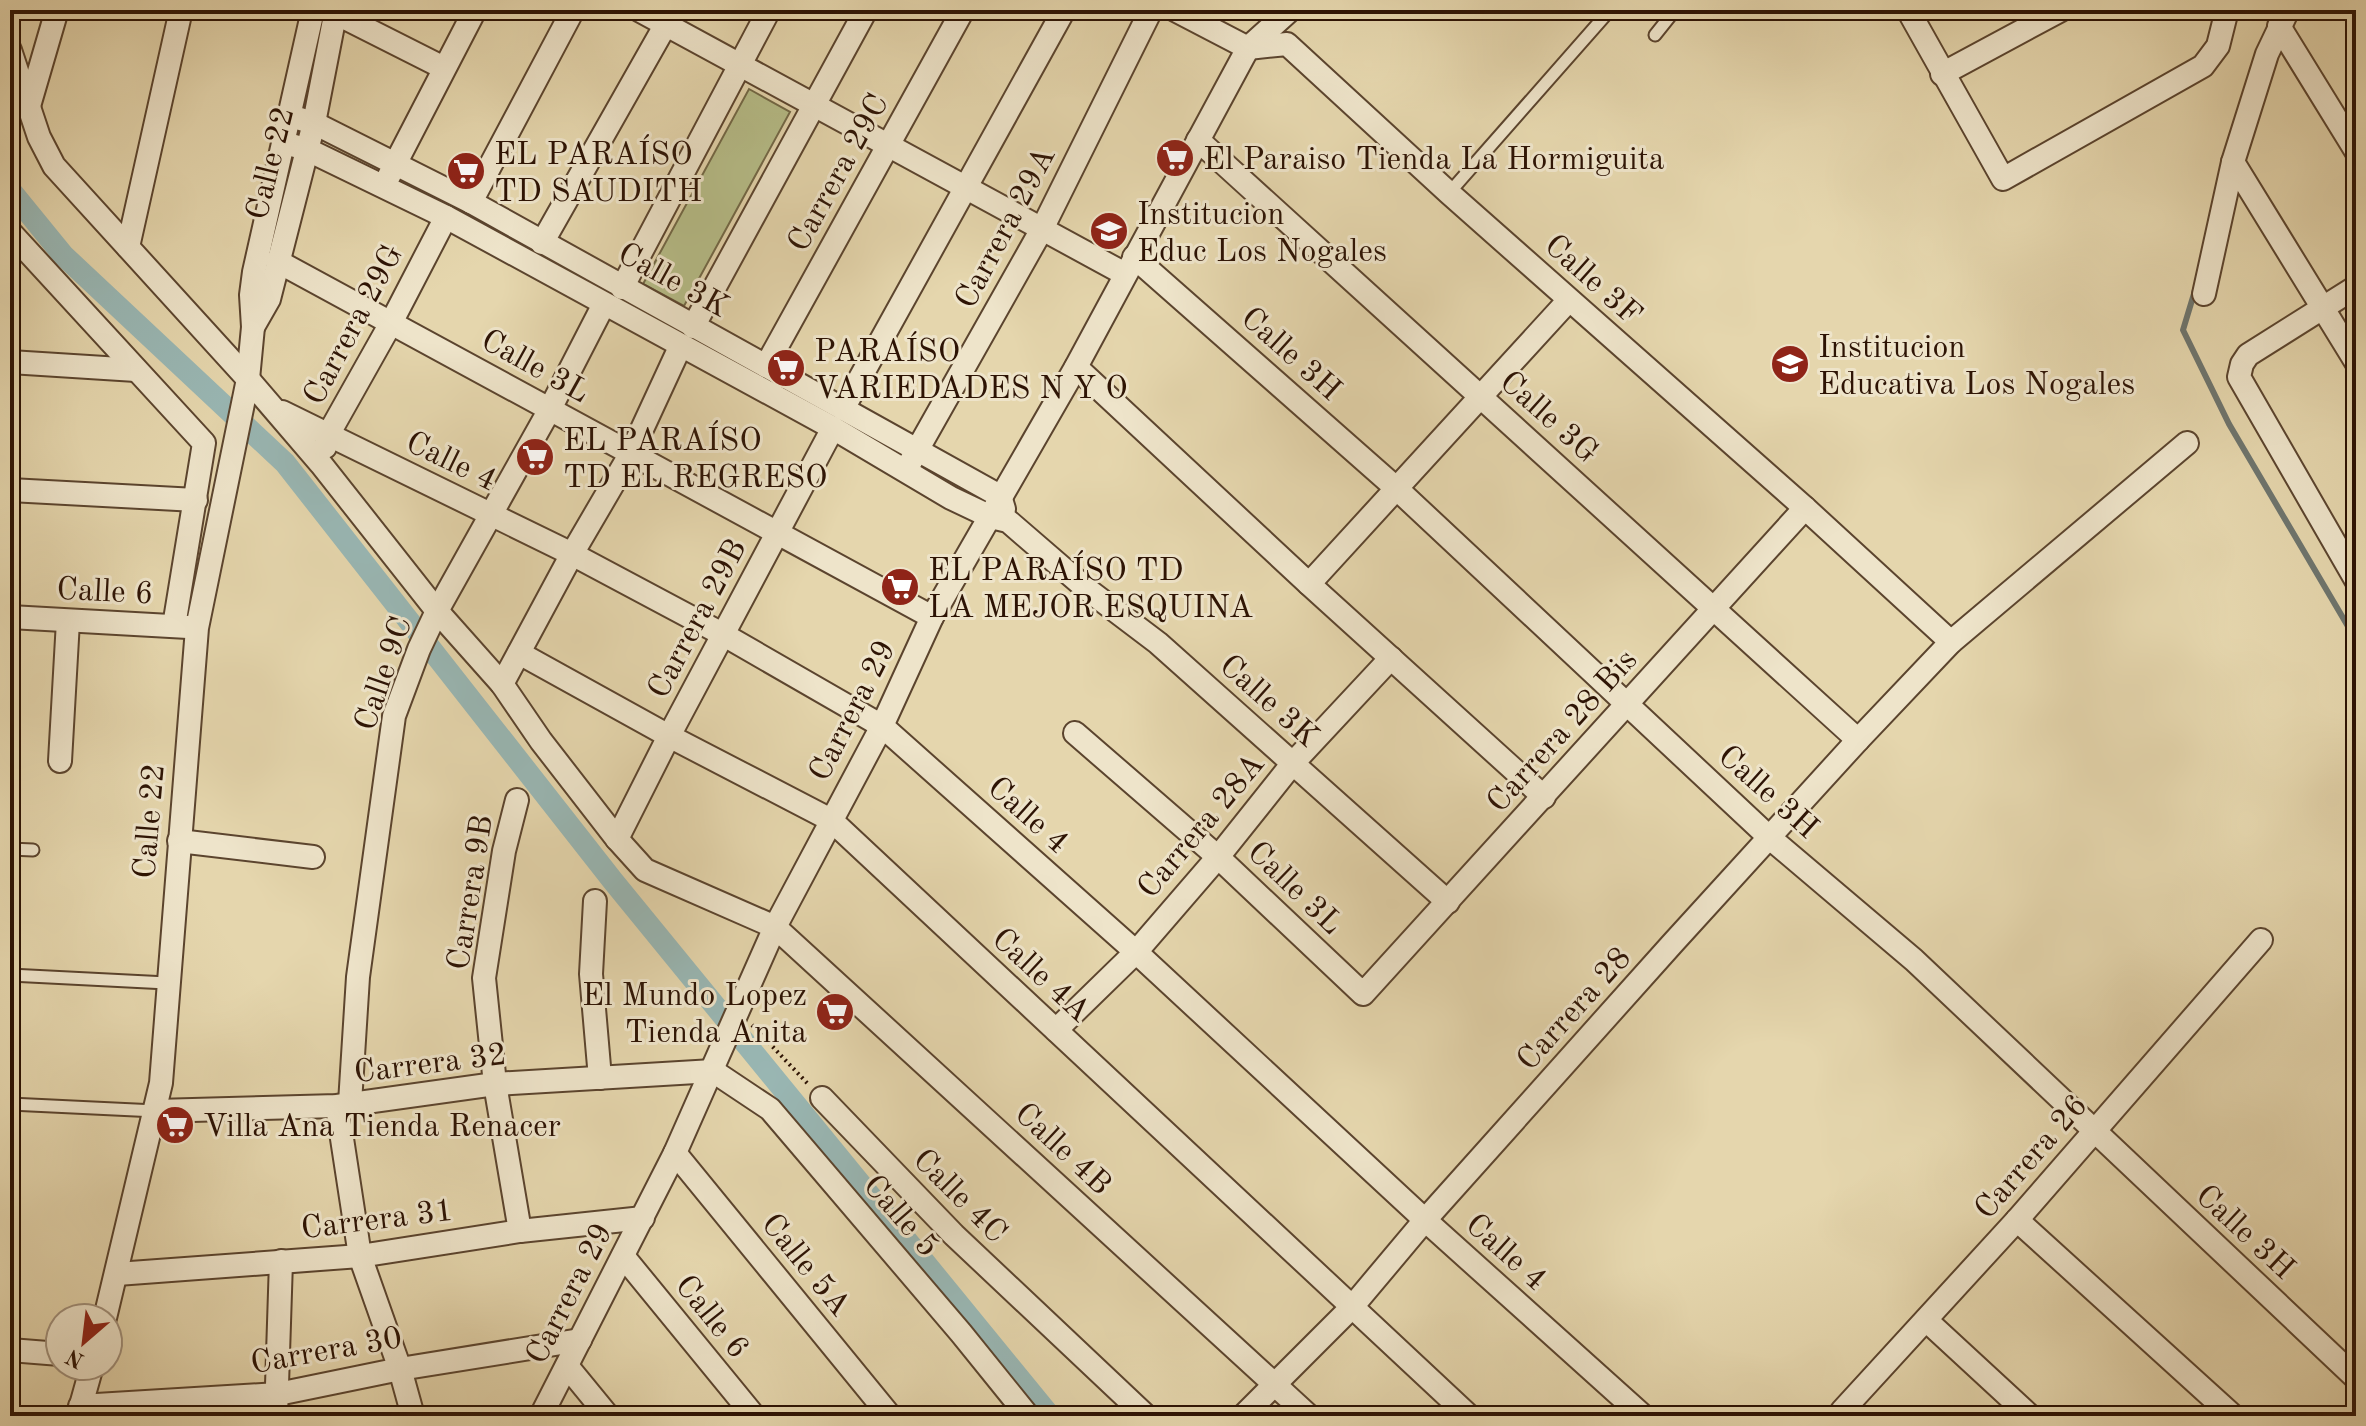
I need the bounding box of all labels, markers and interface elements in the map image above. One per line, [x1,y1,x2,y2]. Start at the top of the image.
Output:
street label: Carrera 29C [783,89,896,258]
street label: Calle 22 [242,104,301,224]
place label: EL PARAÍSO TD SAUDITH [494,134,702,209]
supermarket icon: El Paraiso Tienda La Hormiguita [1154,137,1196,179]
street label: Carrera 29A [951,142,1062,314]
place label: El Paraiso Tienda La Hormiguita [1203,145,1665,177]
supermarket icon: EL PARAÍSO TD SAUDITH [445,150,487,192]
place label: Institucion Educ Los Nogales [1137,200,1387,269]
school or university icon: Institucion Educ Los Nogales [1088,210,1130,252]
street label: Calle 3F [1537,230,1647,333]
street label: Calle 3K [612,238,733,325]
street label: Carrera 29G [299,240,410,411]
street label: Calle 3H [1234,303,1346,408]
street label: Calle 3L [475,325,594,410]
place label: PARAÍSO VARIEDADES N Y O [814,331,1128,406]
place label: Institucion Educativa Los Nogales [1818,333,2135,402]
school or university icon: Institucion Educativa Los Nogales [1769,343,1811,385]
supermarket icon: PARAÍSO VARIEDADES N Y O [765,347,807,389]
street label: Calle 3G [1493,366,1603,470]
place label: EL PARAÍSO TD EL REGRESO [563,420,828,495]
street label: Calle 4 [400,427,501,498]
supermarket icon: EL PARAÍSO TD EL REGRESO [514,436,556,478]
street label: Carrera 29B [643,535,754,704]
place label: EL PARAÍSO TD LA MEJOR ESQUINA [928,550,1253,625]
supermarket icon: EL PARAÍSO TD LA MEJOR ESQUINA [879,566,921,608]
street label: Calle 6 [56,574,154,612]
street label: Calle 9C [350,613,419,735]
street label: Carrera 29 [805,636,903,787]
street label: Carrera 28 Bis [1482,644,1644,820]
street label: Calle 3K [1212,650,1324,755]
street label: Calle 3H [1711,741,1823,846]
street label: Carrera 28A [1133,749,1272,905]
street label: Calle 22 [130,762,172,880]
street label: Calle 4 [980,772,1074,860]
street label: Carrera 9B [444,813,500,972]
street label: Calle 3L [1240,837,1348,942]
street label: Calle 4A [985,923,1095,1029]
street label: Carrera 28 [1512,942,1638,1078]
place label: El Mundo Lopez Tienda Anita [582,981,807,1050]
supermarket icon: El Mundo Lopez Tienda Anita [814,991,856,1033]
street label: Carrera 32 [352,1040,508,1090]
street label: Carrera 26 [1970,1090,2095,1226]
street label: Calle 4B [1008,1098,1116,1202]
supermarket icon: Villa Ana Tienda Renacer [154,1104,196,1146]
place label: Villa Ana Tienda Renacer [203,1112,561,1144]
street label: Calle 4C [906,1144,1012,1250]
street label: Calle 5 [856,1170,944,1264]
street label: Calle 3H [2188,1180,2299,1286]
street label: Carrera 31 [299,1196,455,1246]
street label: Calle 5A [754,1209,855,1323]
street label: Calle 4 [1458,1209,1552,1297]
street label: Carrera 29 [522,1219,620,1370]
street label: Calle 6 [668,1270,754,1366]
north arrow [44,1302,124,1382]
street label: Carrera 30 [248,1323,405,1381]
text: N [63,1344,88,1372]

